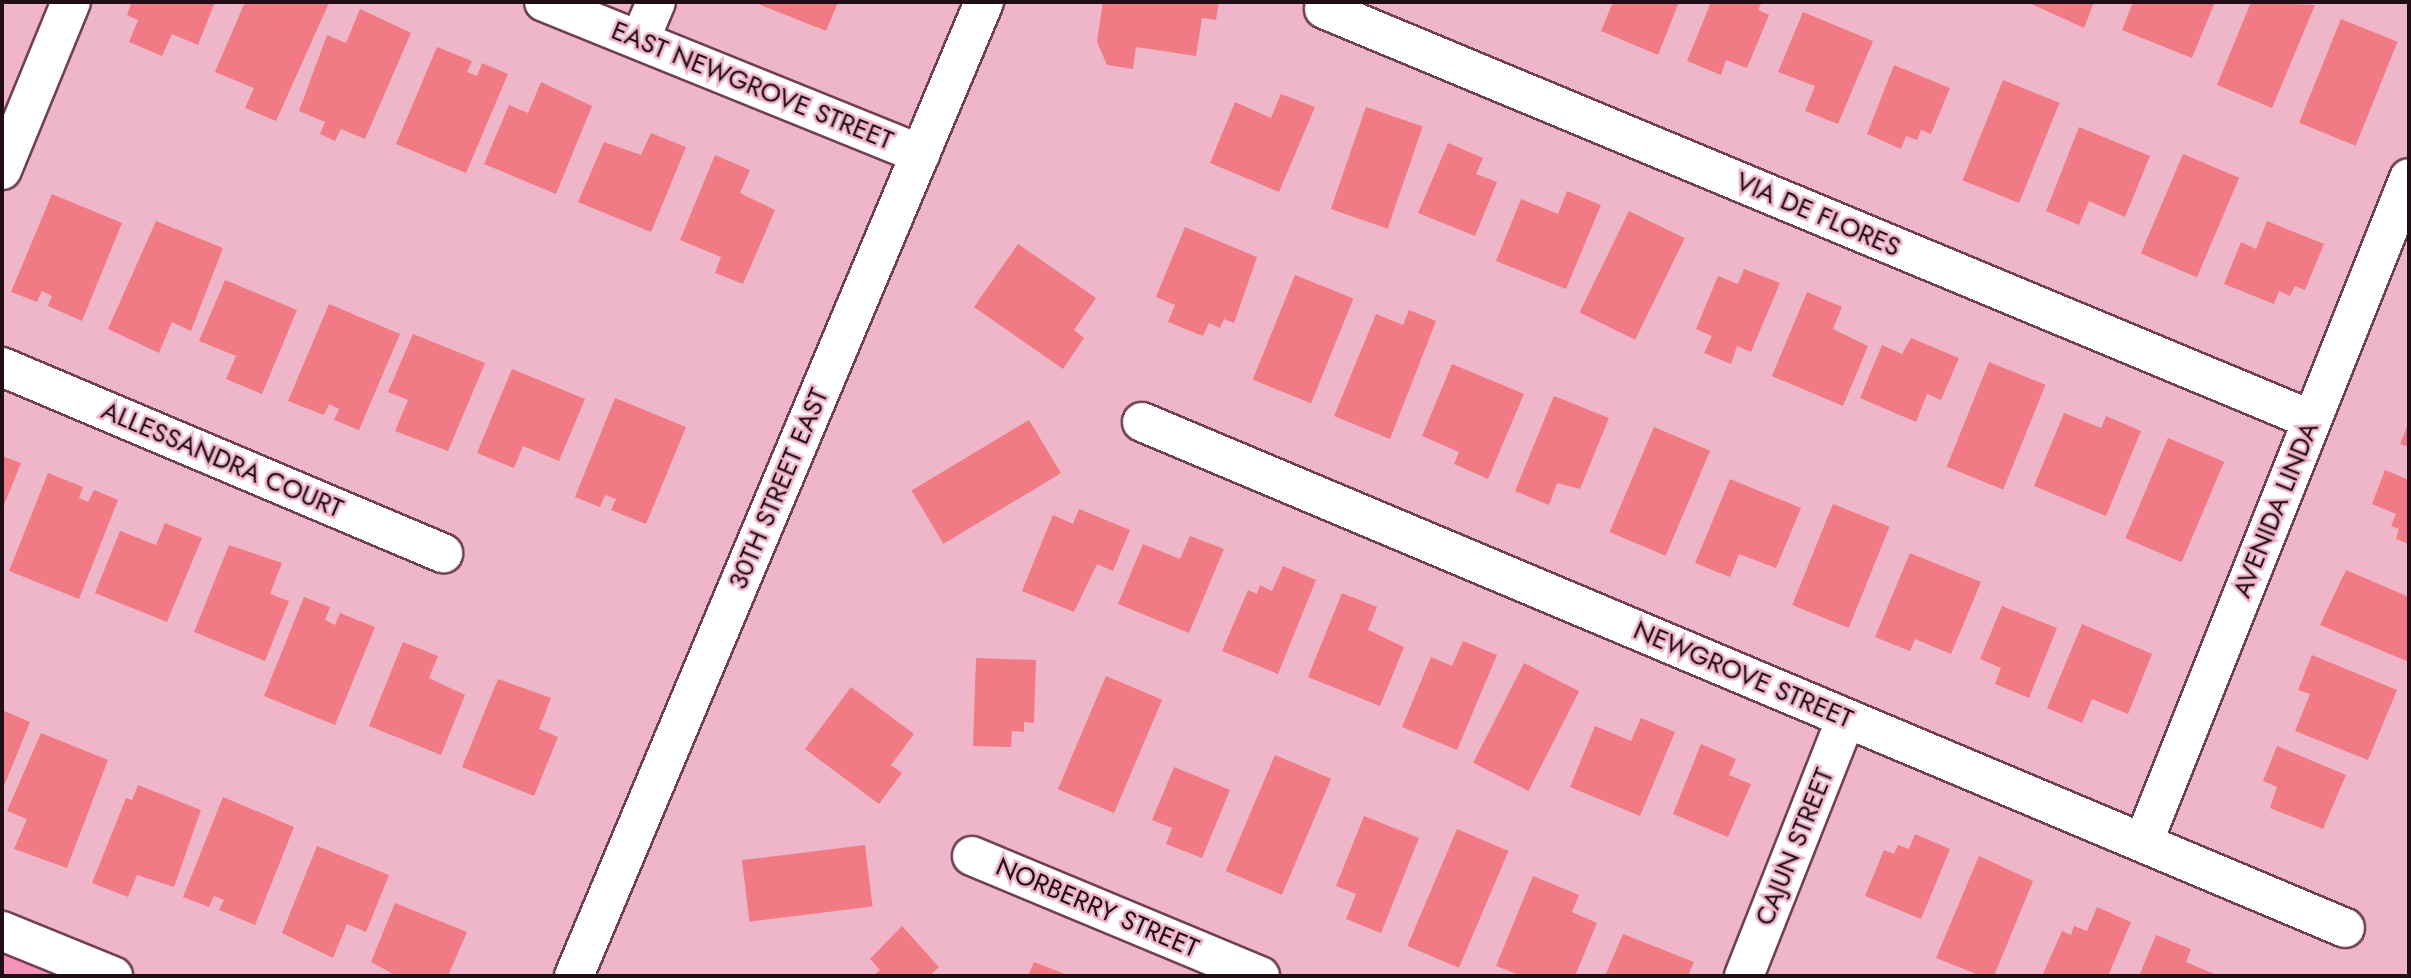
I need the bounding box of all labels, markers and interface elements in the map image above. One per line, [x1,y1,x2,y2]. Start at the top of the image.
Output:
street label: EAST NEWGROVE STREET [607,15,897,157]
street label: VIA DE FLORES [1731,166,1905,264]
street label: 30TH STREET EAST [723,384,835,594]
street label: ALLESSANDRA COURT [97,395,347,525]
street label: AVENIDA LINDA [2227,418,2325,602]
street label: NEWGROVE STREET [1629,615,1857,735]
street label: CAJUN STREET [1749,764,1841,930]
street label: NORBERRY STREET [991,851,1203,965]

